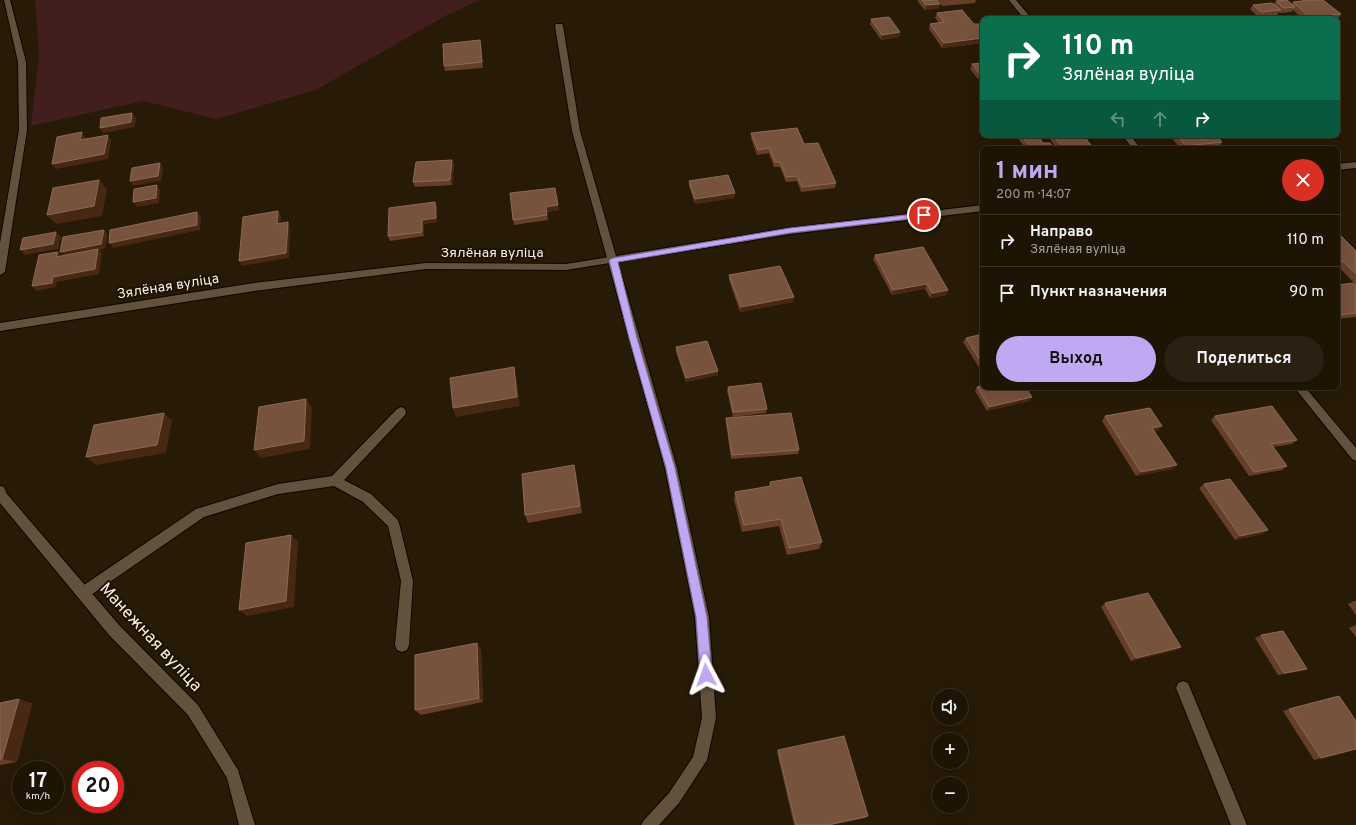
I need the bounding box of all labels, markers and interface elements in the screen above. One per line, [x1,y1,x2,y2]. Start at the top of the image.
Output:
text: 110 m [1062,29,1134,65]
icon: right [996,32,1048,84]
text: Зялёная вуліца [1062,64,1194,87]
icon: left [1107,108,1129,130]
icon: ahead [1149,108,1171,130]
icon: right [1191,108,1213,130]
text: 1 мин [996,157,1058,187]
button: close [1282,159,1324,201]
text: 200 m · 14:07 [996,187,1071,203]
pin [907,198,941,232]
icon: arrive [913,204,935,226]
text: Направо [1030,223,1093,242]
icon: right [996,230,1018,252]
text: 110 m [1287,231,1324,250]
text: Зялёная вуліца [1030,242,1126,258]
street label: Зялёная вуліца [440,245,544,262]
street label: Зялёная вуліца [116,271,220,303]
icon: arrive [996,282,1018,304]
text: Пункт назначения [1030,283,1167,302]
text: 90 m [1289,283,1324,302]
button: Выход [996,336,1156,382]
button: Поделиться [1164,336,1324,382]
street label: Манежная вуліца [94,579,206,697]
position arrow [685,654,727,696]
map controls [932,689,968,813]
button: sound [932,689,968,725]
button: + [932,733,968,769]
speed limit sign: 20 [72,761,124,813]
text: 17 [29,769,47,795]
button: − [932,777,968,813]
text: km/h [26,790,50,803]

